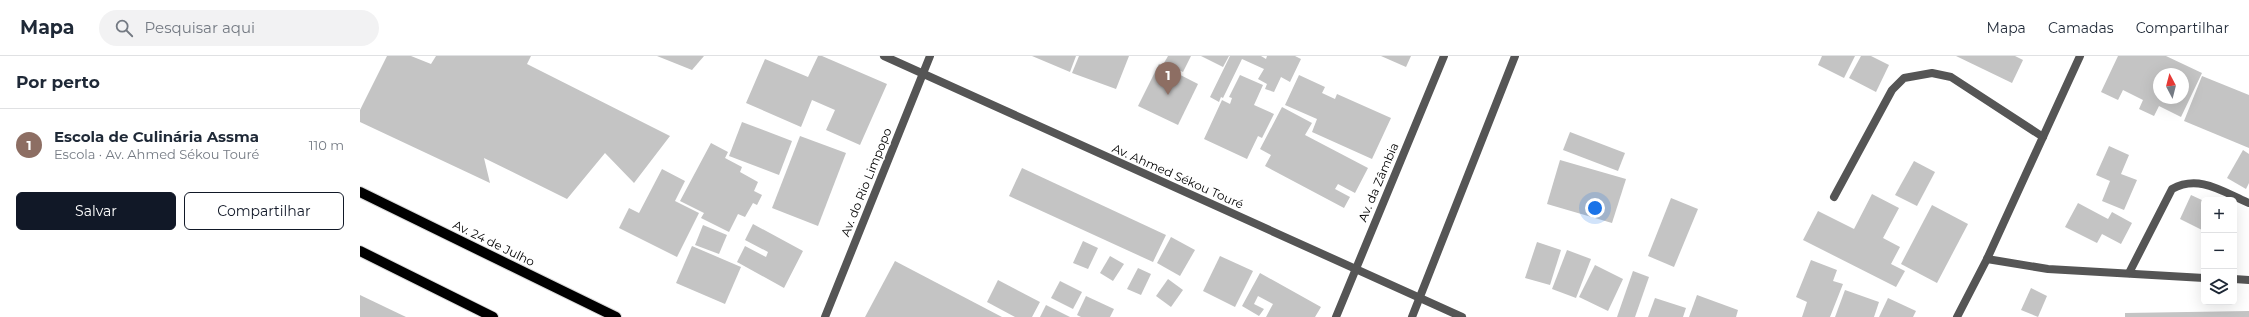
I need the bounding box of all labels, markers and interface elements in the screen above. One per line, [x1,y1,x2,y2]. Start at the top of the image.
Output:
search box [99,10,379,46]
text: Mapa [20,16,75,39]
icon: search [113,17,135,39]
text: Pesquisar aqui [145,18,255,37]
text: Mapa [1987,19,2026,37]
text: Camadas [2048,19,2114,37]
text: Compartilhar [2136,19,2229,37]
pin: 1 [1155,62,1181,95]
north arrow [2153,68,2189,104]
text: Por perto [16,72,100,92]
street label: Av. do Rio Limpopo [837,126,895,238]
text: Escola de Culinária Assma [54,127,259,146]
text: 1 [26,137,32,153]
text: 110 m [309,137,344,153]
street label: Av. Ahmed Sékou Touré [1110,140,1246,212]
street label: Av. da Zâmbia [1355,140,1401,224]
text: Escola · Av. Ahmed Sékou Touré [54,146,259,162]
button: Salvar [16,192,176,230]
button: Compartilhar [184,192,344,230]
map controls [2201,197,2237,305]
button: + [2201,197,2237,233]
your location [1585,198,1605,218]
street label: Av. 24 de Julho [451,217,537,269]
button: − [2201,233,2237,269]
button: layers [2201,269,2237,305]

